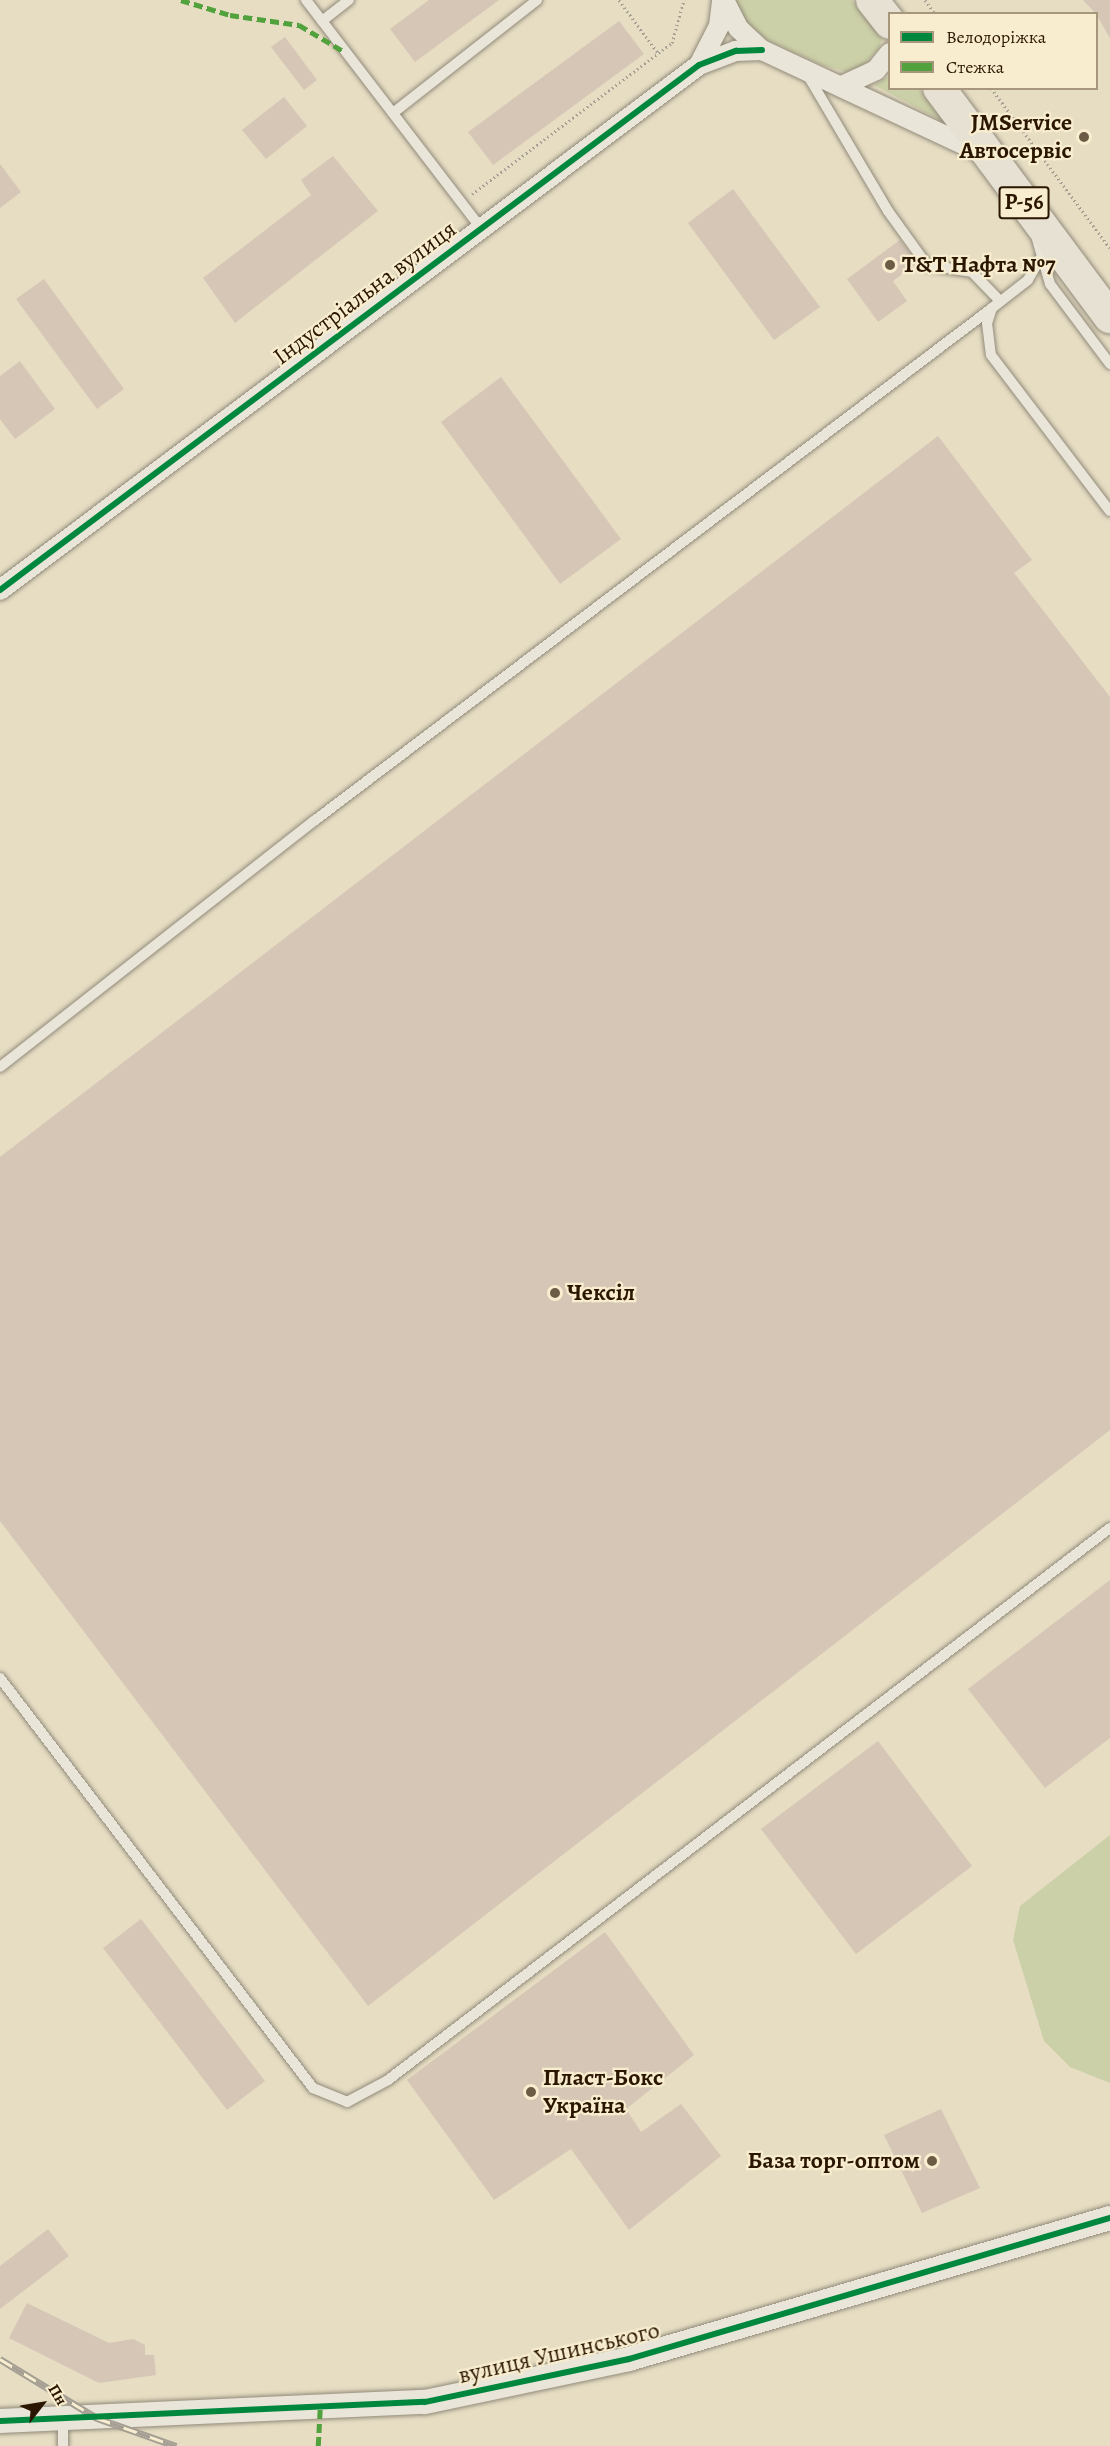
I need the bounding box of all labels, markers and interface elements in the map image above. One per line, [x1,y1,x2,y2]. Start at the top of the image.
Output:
legend [888,12,1098,90]
text: Велодоріжка [946,25,1046,49]
text: Стежка [946,55,1004,79]
place label: JMService Автосервіс [959,109,1072,165]
marker: JMService Автосервіс [1077,130,1091,144]
road number: Р-56 [998,184,1050,222]
street label: Індустріальна вулиця [268,215,462,371]
place label: Т&Т Нафта №7 [902,251,1055,279]
marker: Т&Т Нафта №7 [883,258,897,272]
place label: Чексіл [567,1279,635,1307]
marker: Чексіл [548,1286,562,1300]
place label: Пласт-Бокс Україна [543,2064,663,2120]
marker: Пласт-Бокс Україна [524,2085,538,2099]
place label: База торг-оптом [747,2147,920,2175]
marker: База торг-оптом [925,2154,939,2168]
street label: вулиця Ушинського [456,2316,662,2390]
north arrow [12,2374,72,2434]
text: Пн [43,2380,72,2409]

